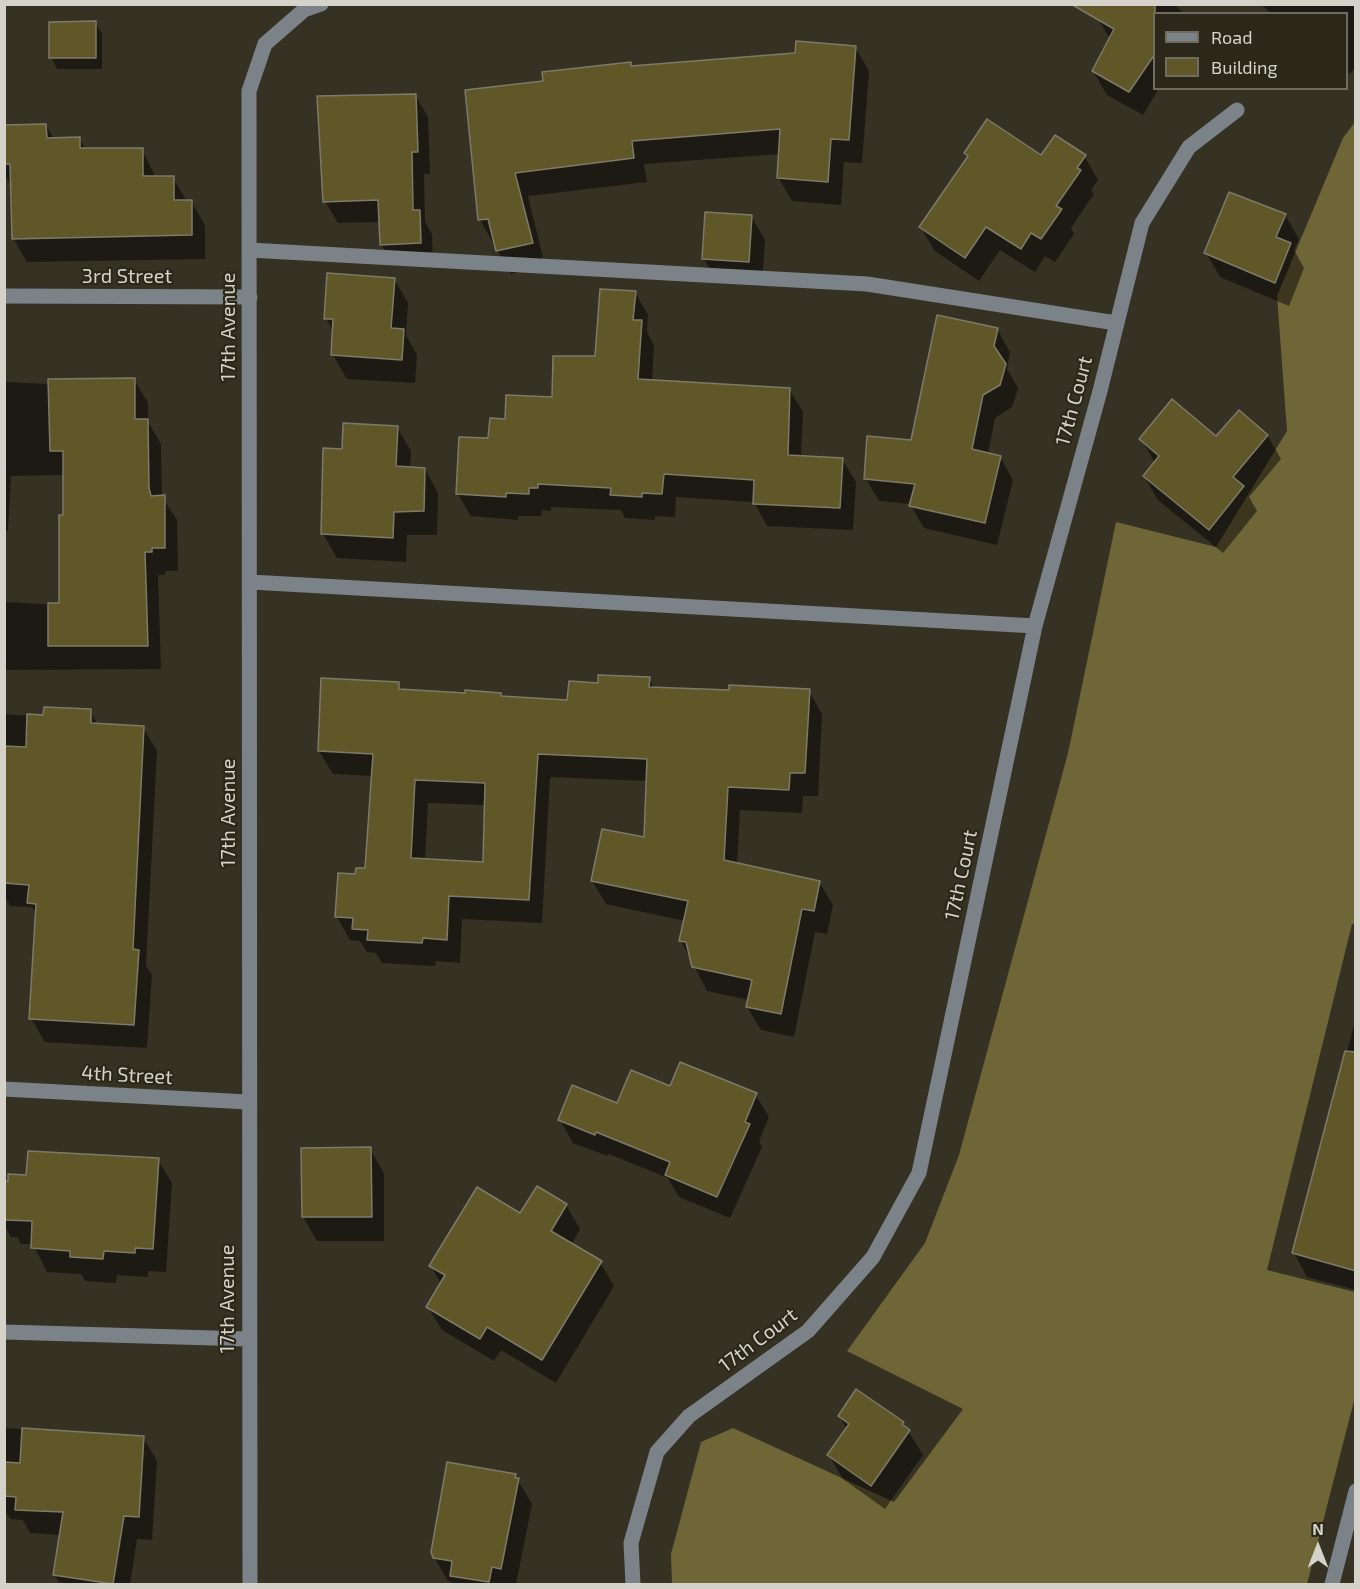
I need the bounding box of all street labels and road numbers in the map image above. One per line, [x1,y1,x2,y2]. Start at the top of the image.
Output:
street label: 3rd Street [82,264,172,288]
street label: 17th Avenue [216,273,240,381]
street label: 17th Court [1051,354,1097,448]
street label: 17th Avenue [216,759,240,867]
street label: 17th Court [940,828,982,922]
street label: 4th Street [81,1061,173,1089]
street label: 17th Avenue [215,1245,239,1353]
street label: 17th Court [714,1303,802,1377]

